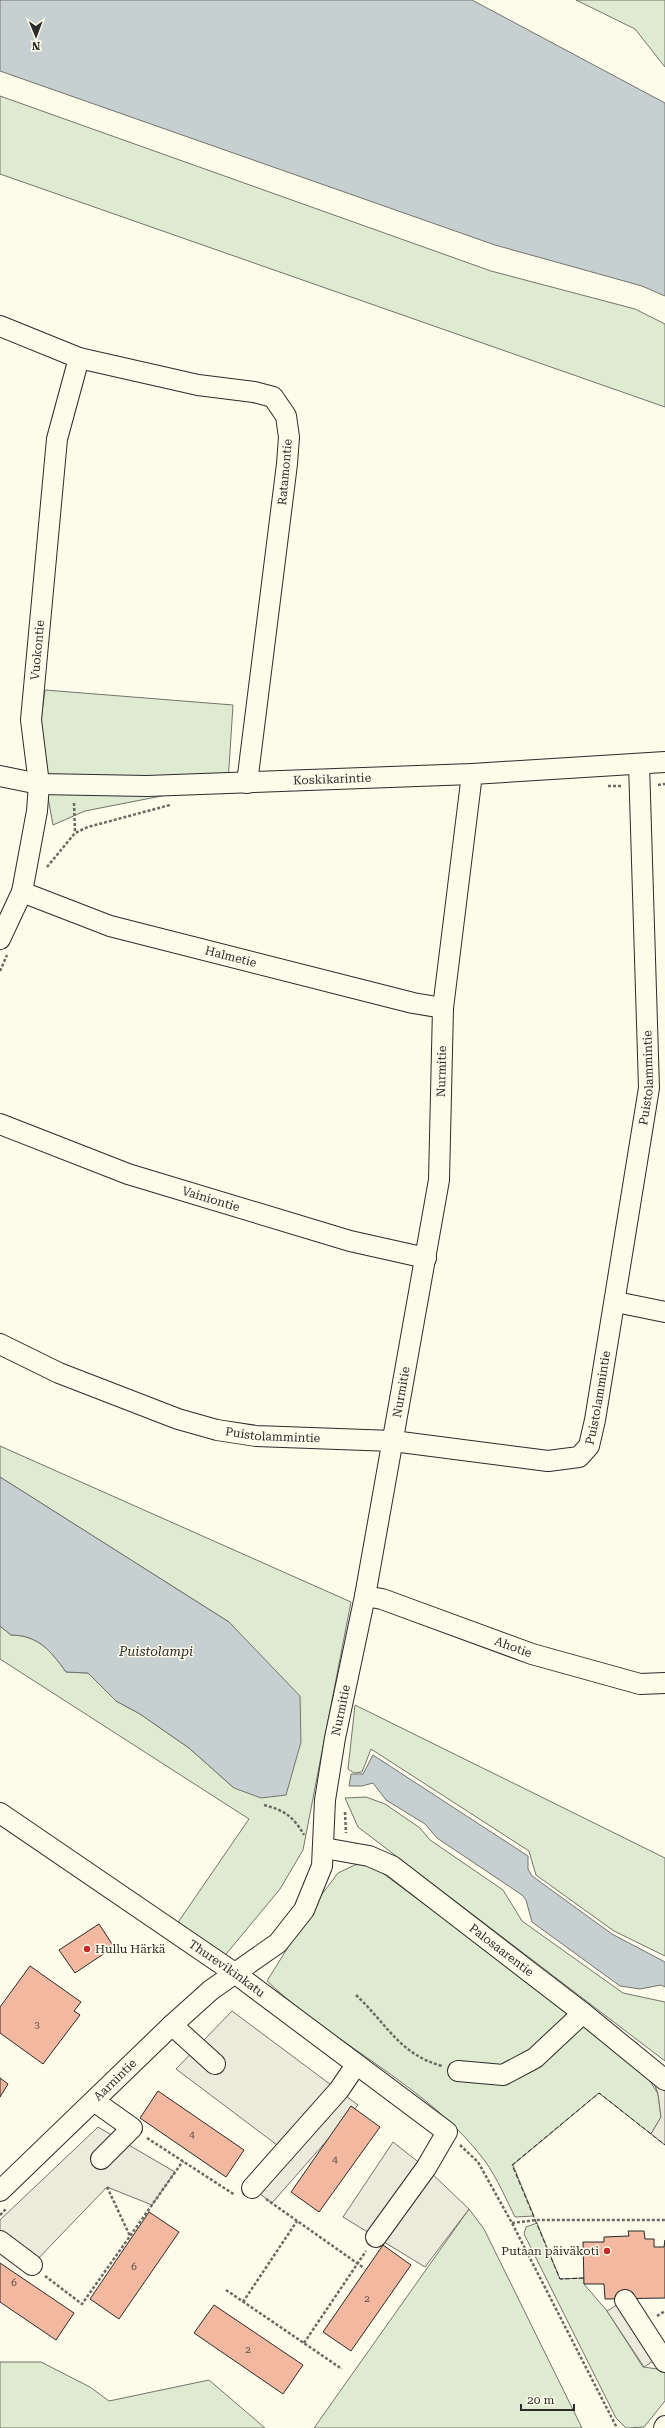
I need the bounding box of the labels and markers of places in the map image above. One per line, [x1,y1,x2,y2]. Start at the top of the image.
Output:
place label: Hullu Härkä [95,1942,166,1956]
marker: Hullu Härkä [82,1944,92,1954]
place label: Putaan päiväkoti [501,2244,599,2258]
marker: Putaan päiväkoti [602,2246,612,2256]

